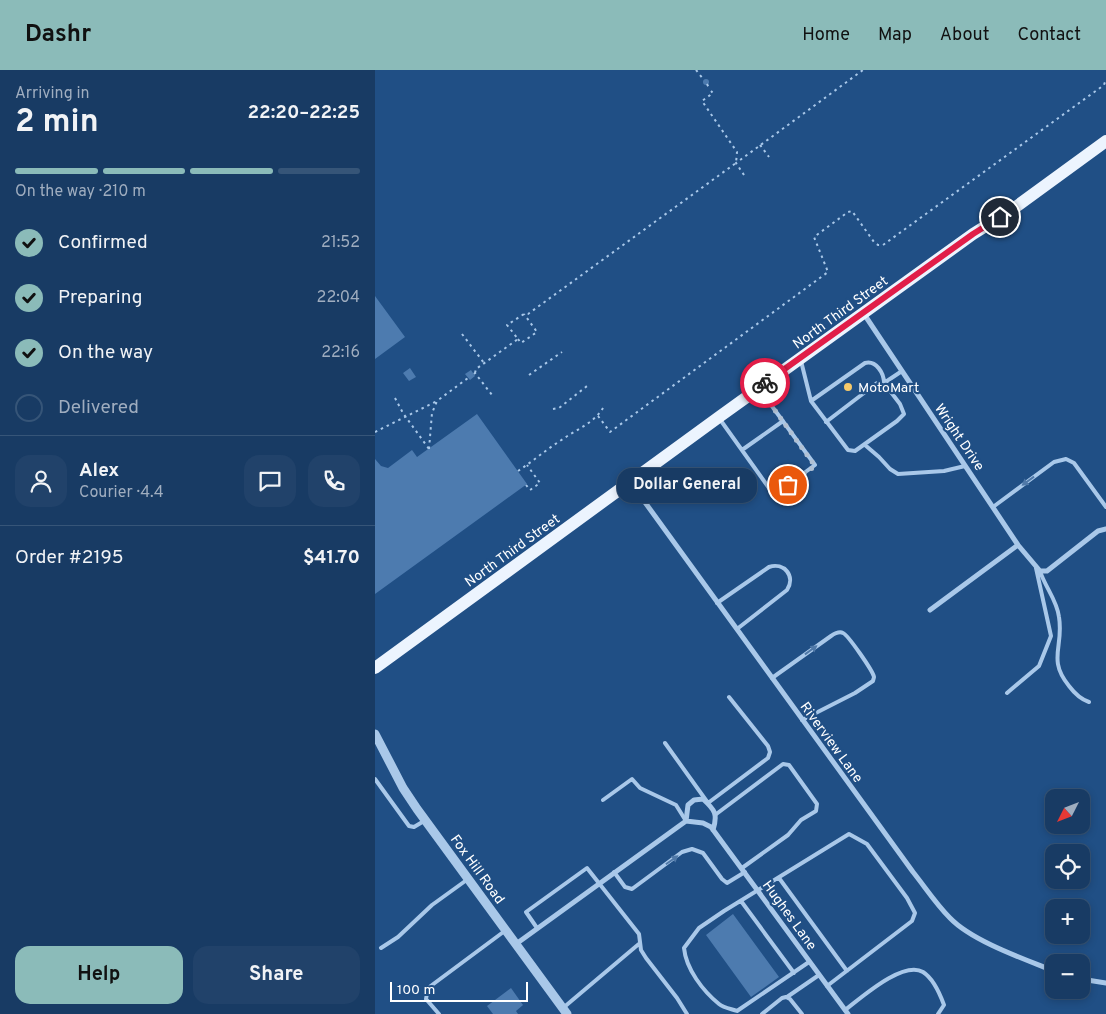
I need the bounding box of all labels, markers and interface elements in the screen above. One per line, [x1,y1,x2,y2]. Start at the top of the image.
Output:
text: Dashr [25,20,91,50]
text: Home [802,24,850,47]
text: Map [878,24,912,47]
text: About [940,24,989,47]
text: Contact [1017,24,1081,47]
text: Arriving in [15,84,90,104]
text: 22:20–22:25 [247,101,360,125]
text: 2 min [15,103,99,143]
text: On the way · 210 m [15,182,146,202]
pin [979,196,1021,238]
icon: home [986,203,1014,231]
icon: check [15,229,43,257]
text: Confirmed [58,231,148,255]
text: 21:52 [321,233,360,253]
street label: North Third Street [790,273,892,353]
icon: check [15,284,43,312]
text: Preparing [58,286,142,310]
text: 22:04 [317,288,360,308]
icon: check [15,339,43,367]
text: On the way [58,341,153,365]
text: 22:16 [321,343,360,363]
courier [740,358,790,408]
icon: bike [751,369,779,397]
place label: MotoMart [858,380,919,397]
marker: MotoMart [842,381,854,393]
text: Delivered [58,396,139,420]
street label: Wright Drive [930,401,987,475]
button: person [15,455,67,507]
button: chat [244,455,296,507]
button: phone [308,455,360,507]
text: Alex [79,459,119,483]
pin [767,464,809,506]
callout: Dollar General [618,468,758,502]
icon: bag [774,471,802,499]
text: Dollar General [633,475,741,495]
one-way arrow [1022,476,1035,486]
text: Courier · 4.4 [79,483,164,503]
street label: North Third Street [462,511,564,591]
text: Order #2195 [15,546,124,570]
text: $41.70 [303,546,360,570]
one-way arrow [805,645,818,655]
street label: Riverview Lane [796,699,866,787]
north arrow [1045,789,1090,834]
map controls [1045,789,1090,999]
street label: Fox Hill Road [446,832,508,908]
button: locate [1045,844,1090,889]
one-way arrow [665,855,678,865]
street label: Hughes Lane [758,878,820,954]
button: + [1045,899,1090,944]
button: Help [15,946,183,1004]
button: Share [193,946,360,1004]
button: − [1045,954,1090,999]
scale bar [390,979,527,1002]
text: 100 m [397,982,435,999]

